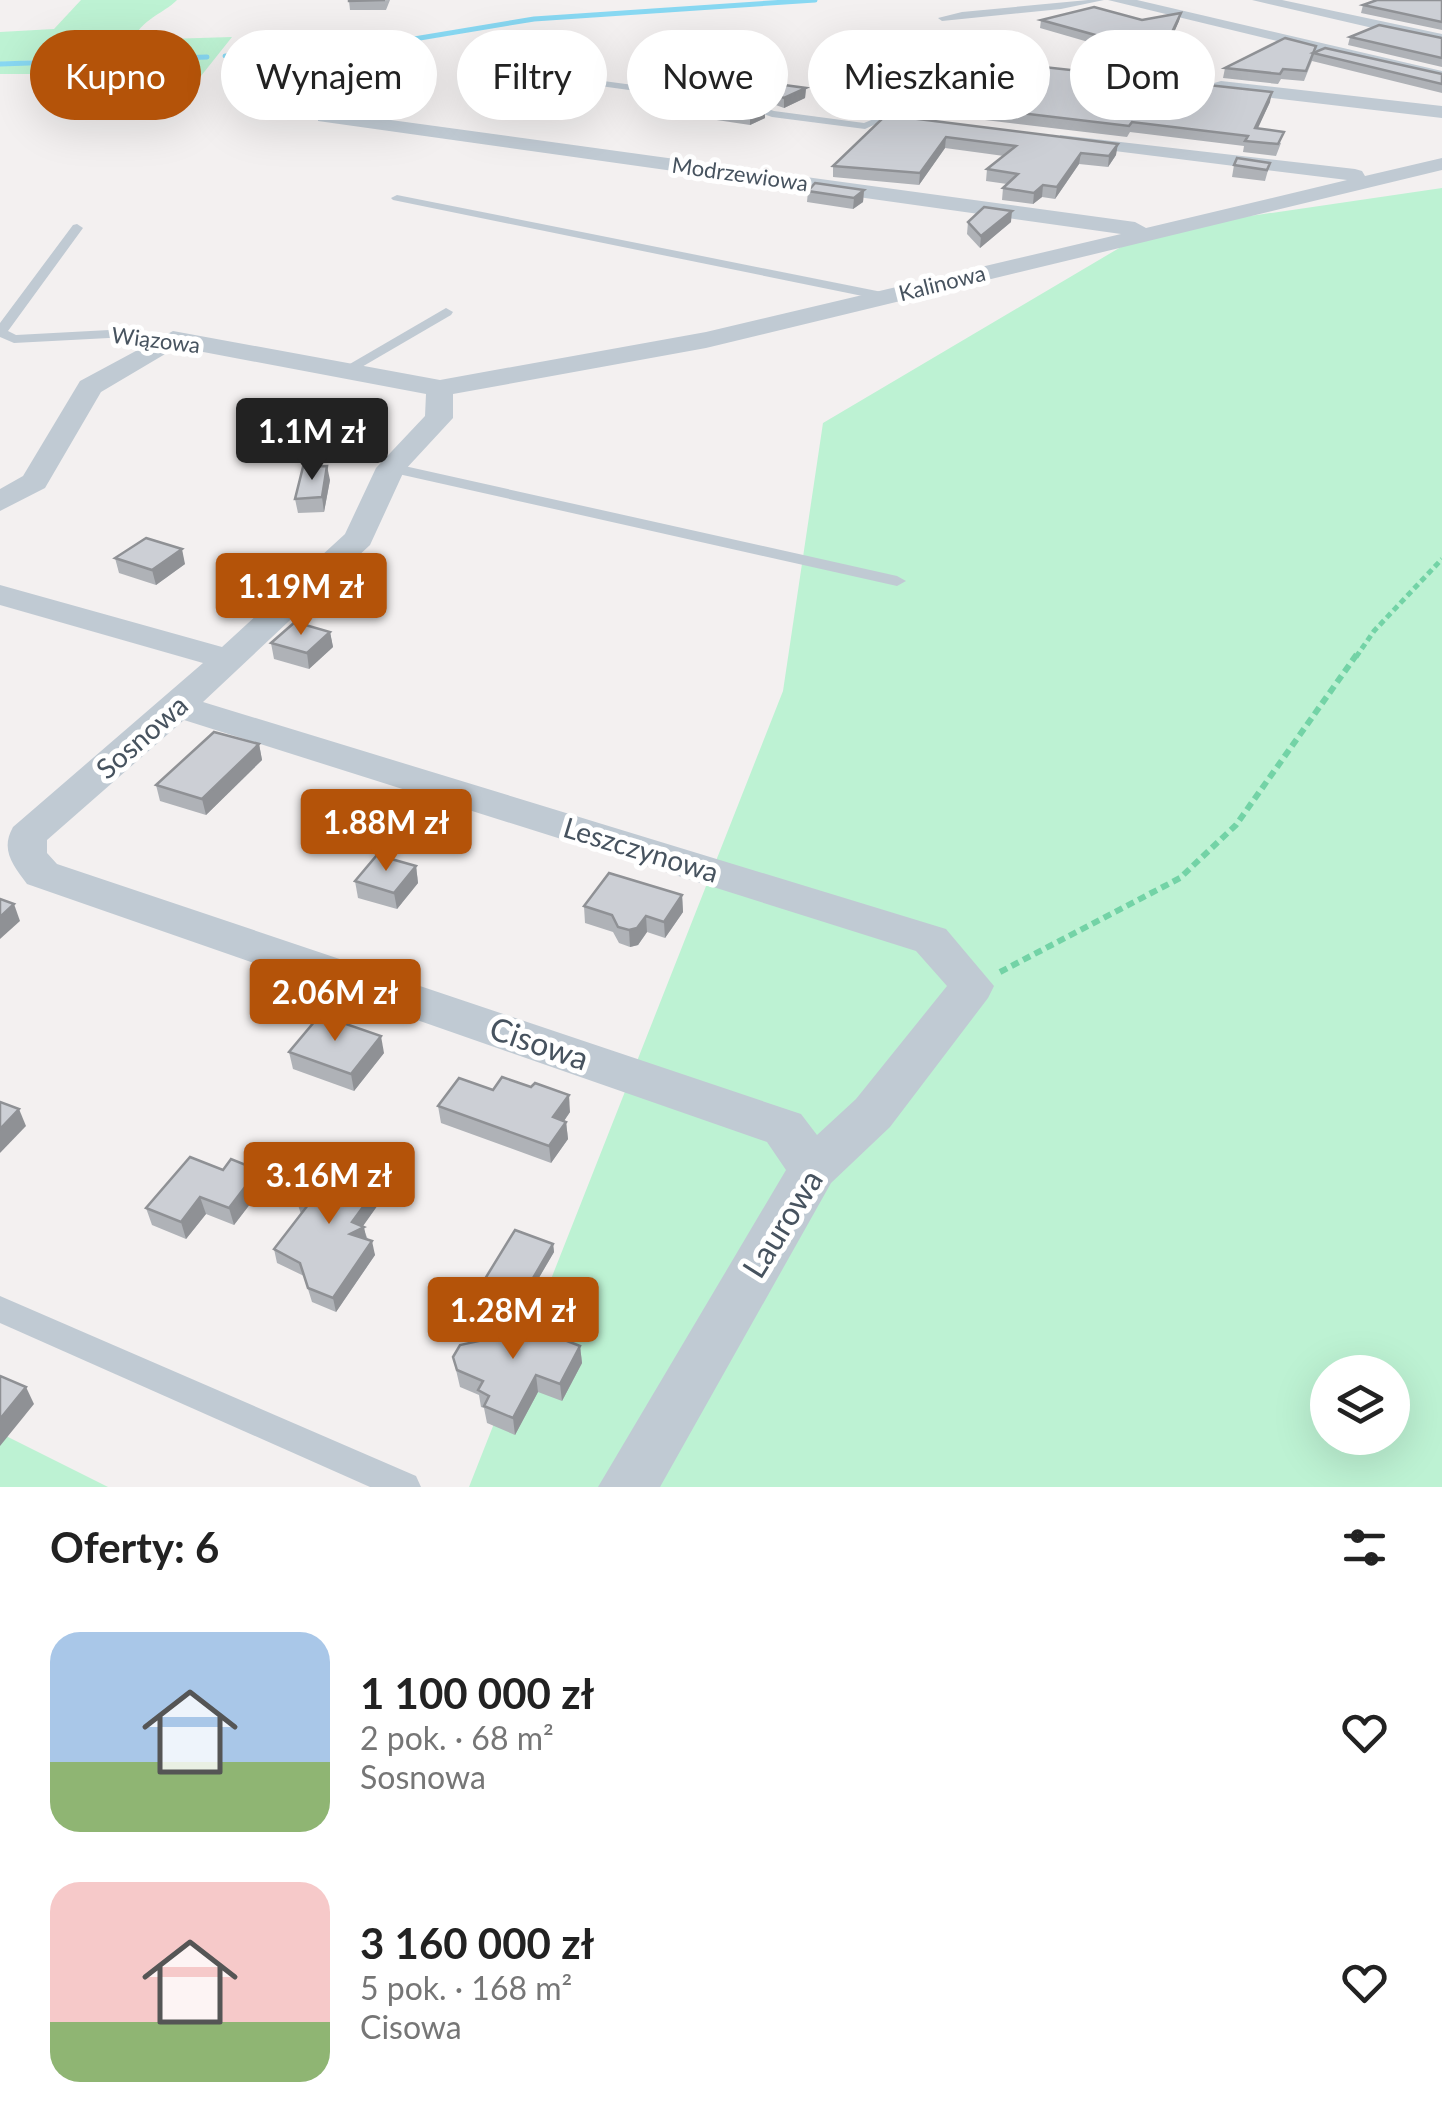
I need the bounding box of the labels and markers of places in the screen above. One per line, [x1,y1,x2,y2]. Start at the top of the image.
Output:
pin: 1.1M zł [220,398,404,483]
pin: 1.19M zł [198,553,404,638]
pin: 1.88M zł [283,789,489,874]
pin: 2.06M zł [232,959,438,1044]
pin: 3.16M zł [226,1142,432,1227]
pin: 1.28M zł [410,1277,616,1362]

